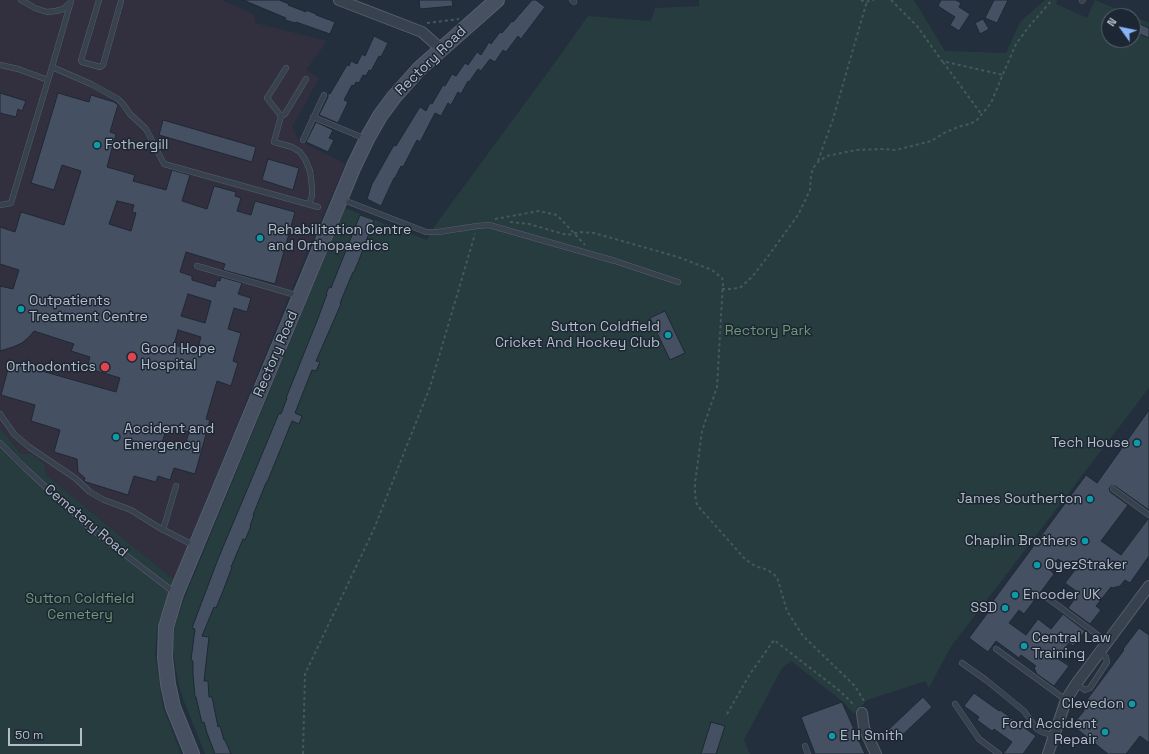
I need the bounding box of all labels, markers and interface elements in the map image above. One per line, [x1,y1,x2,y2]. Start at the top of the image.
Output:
north arrow [1101,8,1141,48]
text: N [1104,15,1120,29]
street label: Rectory Road [392,23,470,99]
place label: Fothergill [105,137,168,153]
marker: Fothergill [92,140,102,150]
place label: Rehabilitation Centre and Orthopaedics [268,222,411,254]
marker: Rehabilitation Centre and Orthopaedics [255,233,265,243]
place label: Outpatients Treatment Centre [29,293,148,326]
marker: Outpatients Treatment Centre [16,304,26,314]
street label: Rectory Road [250,308,302,400]
place label: Sutton Coldfield Cricket And Hockey Club [495,319,660,352]
park label: Rectory Park [725,323,811,339]
marker: Sutton Coldfield Cricket And Hockey Club [663,330,673,340]
place label: Good Hope Hospital [141,341,215,374]
marker: Good Hope Hospital [126,351,138,363]
place label: Orthodontics [6,359,96,375]
marker: Orthodontics [99,361,111,373]
place label: Accident and Emergency [124,421,214,454]
marker: Accident and Emergency [111,432,121,442]
place label: Tech House [1051,435,1129,451]
marker: Tech House [1132,438,1142,448]
street label: Cemetery Road [41,481,131,561]
place label: James Southerton [957,491,1082,507]
marker: James Southerton [1085,494,1095,504]
place label: Chaplin Brothers [965,533,1077,549]
marker: Chaplin Brothers [1080,536,1090,546]
place label: OyezStraker [1045,557,1127,573]
marker: OyezStraker [1032,560,1042,570]
place label: Encoder UK [1023,587,1101,603]
marker: Encoder UK [1010,590,1020,600]
park label: Sutton Coldfield Cemetery [25,591,135,624]
place label: SSD [971,600,997,616]
marker: SSD [1000,603,1010,613]
place label: Central Law Training [1032,630,1111,662]
marker: Central Law Training [1019,641,1029,651]
place label: Clevedon [1062,696,1124,712]
marker: Clevedon [1127,699,1137,709]
place label: Ford Accident Repair [1002,716,1097,748]
scale bar [10,720,84,746]
text: 50 m [15,727,43,743]
marker: Ford Accident Repair [1100,727,1110,737]
place label: E H Smith [840,728,903,744]
marker: E H Smith [827,731,837,741]

